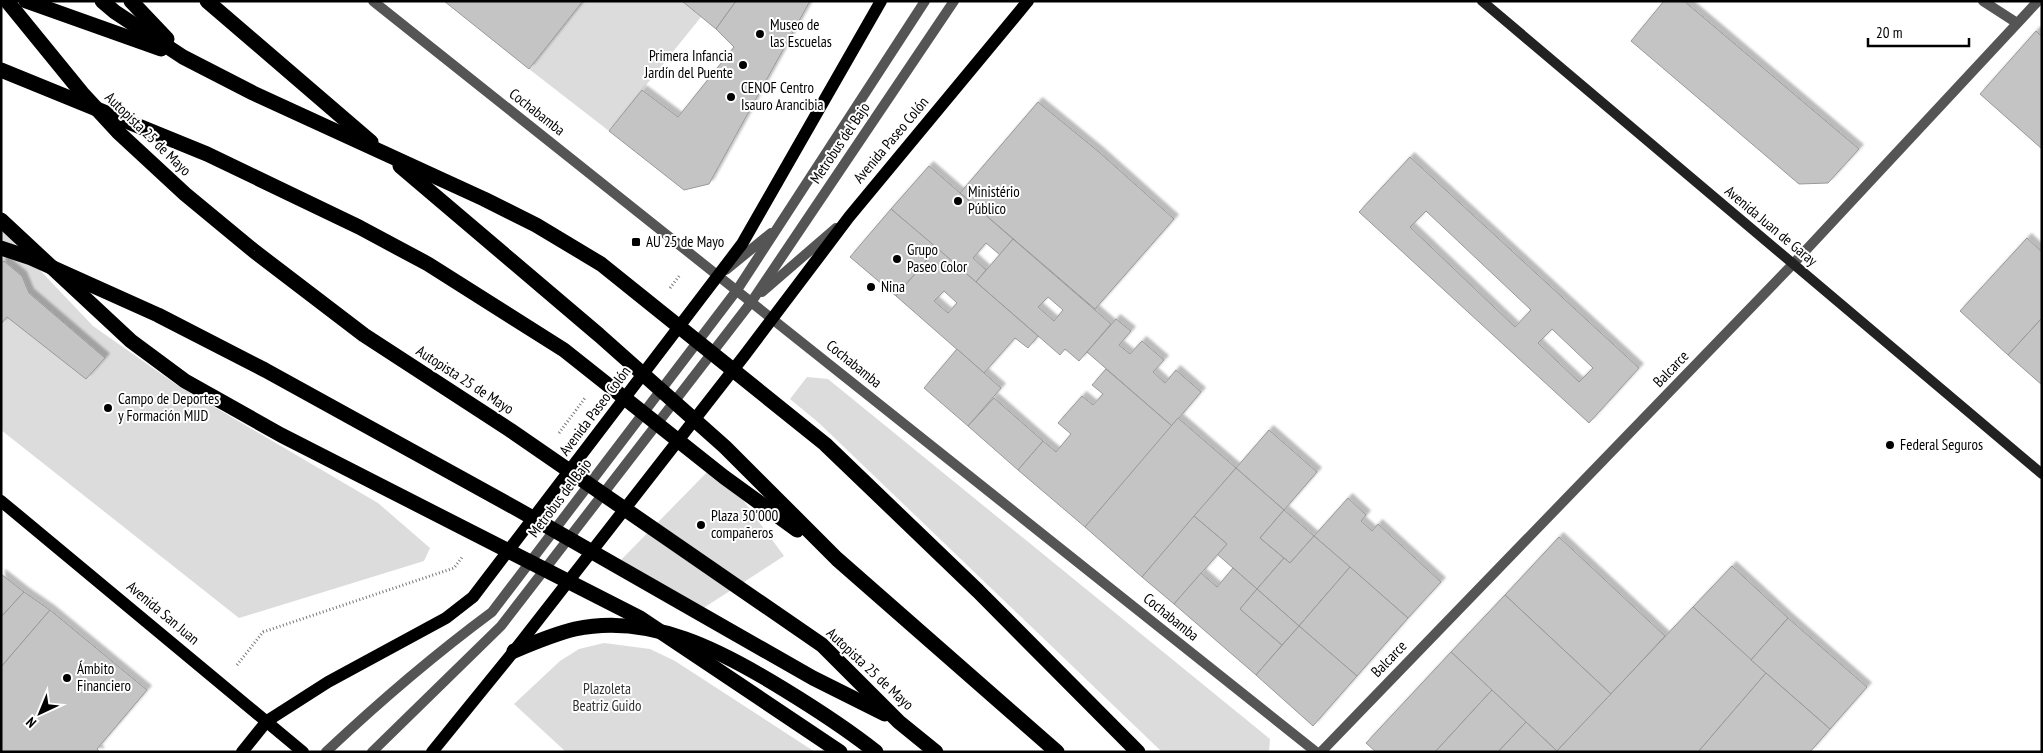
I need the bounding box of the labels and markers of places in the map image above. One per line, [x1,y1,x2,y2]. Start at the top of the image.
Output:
place label: Museo de las Escuelas [770,15,832,51]
marker: Museo de las Escuelas [754,28,766,40]
place label: Primera Infancia Jardín del Puente [644,46,733,82]
marker: Primera Infancia Jardín del Puente [737,59,749,71]
place label: CENOF Centro Isauro Arancibia [741,78,824,114]
marker: CENOF Centro Isauro Arancibia [725,91,737,103]
place label: Ministério Público [968,182,1020,218]
marker: Ministério Público [952,195,964,207]
place label: AU 25 de Mayo [646,232,724,251]
marker: AU 25 de Mayo [630,236,642,248]
place label: Grupo Paseo Color [907,240,968,276]
marker: Grupo Paseo Color [891,253,903,265]
place label: Nina [881,277,905,296]
marker: Nina [865,281,877,293]
place label: Campo de Deportes y Formación MIJD [118,389,219,425]
marker: Campo de Deportes y Formación MIJD [102,402,114,414]
place label: Federal Seguros [1900,435,1983,454]
marker: Federal Seguros [1884,439,1896,451]
place label: Plaza 30'000 compañeros [711,506,779,542]
marker: Plaza 30'000 compañeros [695,519,707,531]
place label: Ámbito Financiero [77,659,131,695]
marker: Ámbito Financiero [61,672,73,684]

